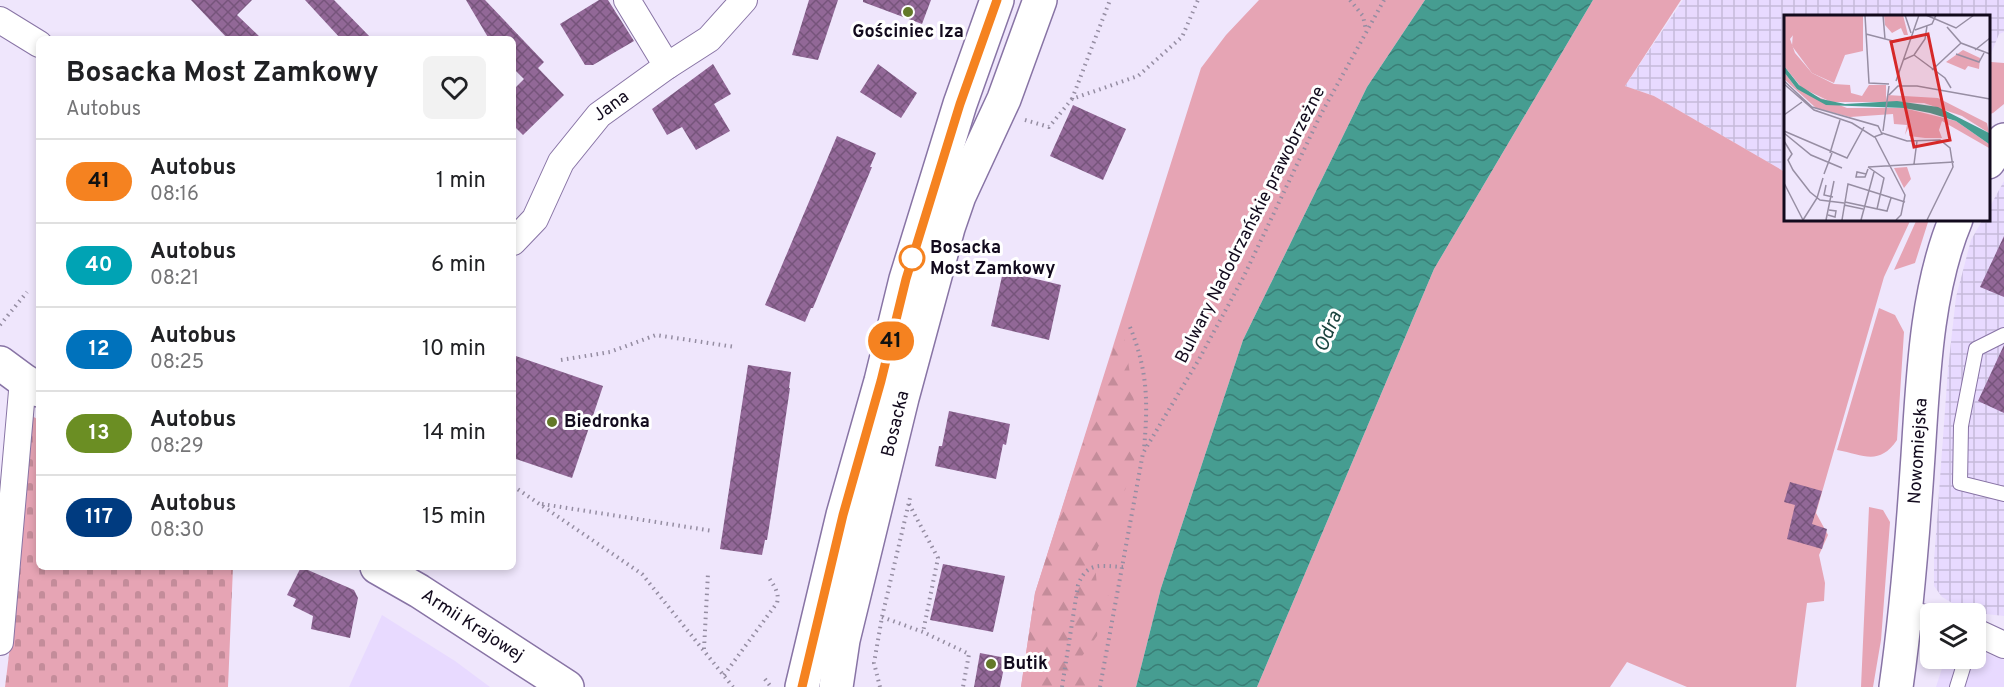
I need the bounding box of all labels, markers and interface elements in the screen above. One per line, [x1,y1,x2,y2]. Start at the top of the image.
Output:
marker: Gościniec Iza [901,5,915,19]
inset map [1784,15,1989,220]
place label: Gościniec Iza [852,21,964,44]
text: Bosacka Most Zamkowy [66,56,379,92]
button: heart [423,56,486,119]
street label: Bulwary Nadodrzańskie prawobrzeżne [1171,83,1331,367]
street label: Jana [589,85,634,127]
text: Autobus [66,97,141,123]
text: Autobus [150,155,236,182]
text: 41 [88,168,110,195]
text: 1 min [436,168,486,195]
text: 08:16 [150,182,199,208]
place label: Bosacka Most Zamkowy [930,237,1056,281]
text: Autobus [150,239,236,266]
marker: Bosacka Most Zamkowy [899,245,925,271]
text: 40 [85,252,113,279]
text: 6 min [431,252,486,279]
text: 08:21 [150,266,199,292]
water label: Odra [1309,307,1349,356]
line badge: 41 [864,322,918,360]
text: Autobus [150,323,236,350]
text: 41 [880,328,902,355]
text: 12 [88,336,110,363]
text: 10 min [422,336,486,363]
text: 08:25 [150,350,204,376]
street label: Bosacka [877,388,915,459]
street label: Nowomiejska [1903,397,1933,505]
text: Autobus [150,407,236,434]
place label: Biedronka [564,411,650,434]
marker: Biedronka [545,415,559,429]
text: 13 [89,420,110,447]
text: 14 min [423,420,486,447]
text: 08:29 [150,434,204,460]
text: Autobus [150,491,236,518]
text: 117 [85,504,113,531]
text: 15 min [422,504,486,531]
text: 08:30 [150,518,204,544]
street label: Armii Krajowej [417,584,528,667]
map controls [1920,603,1986,669]
button: layers [1920,603,1986,669]
place label: Butik [1003,653,1048,676]
marker: Butik [984,657,998,671]

